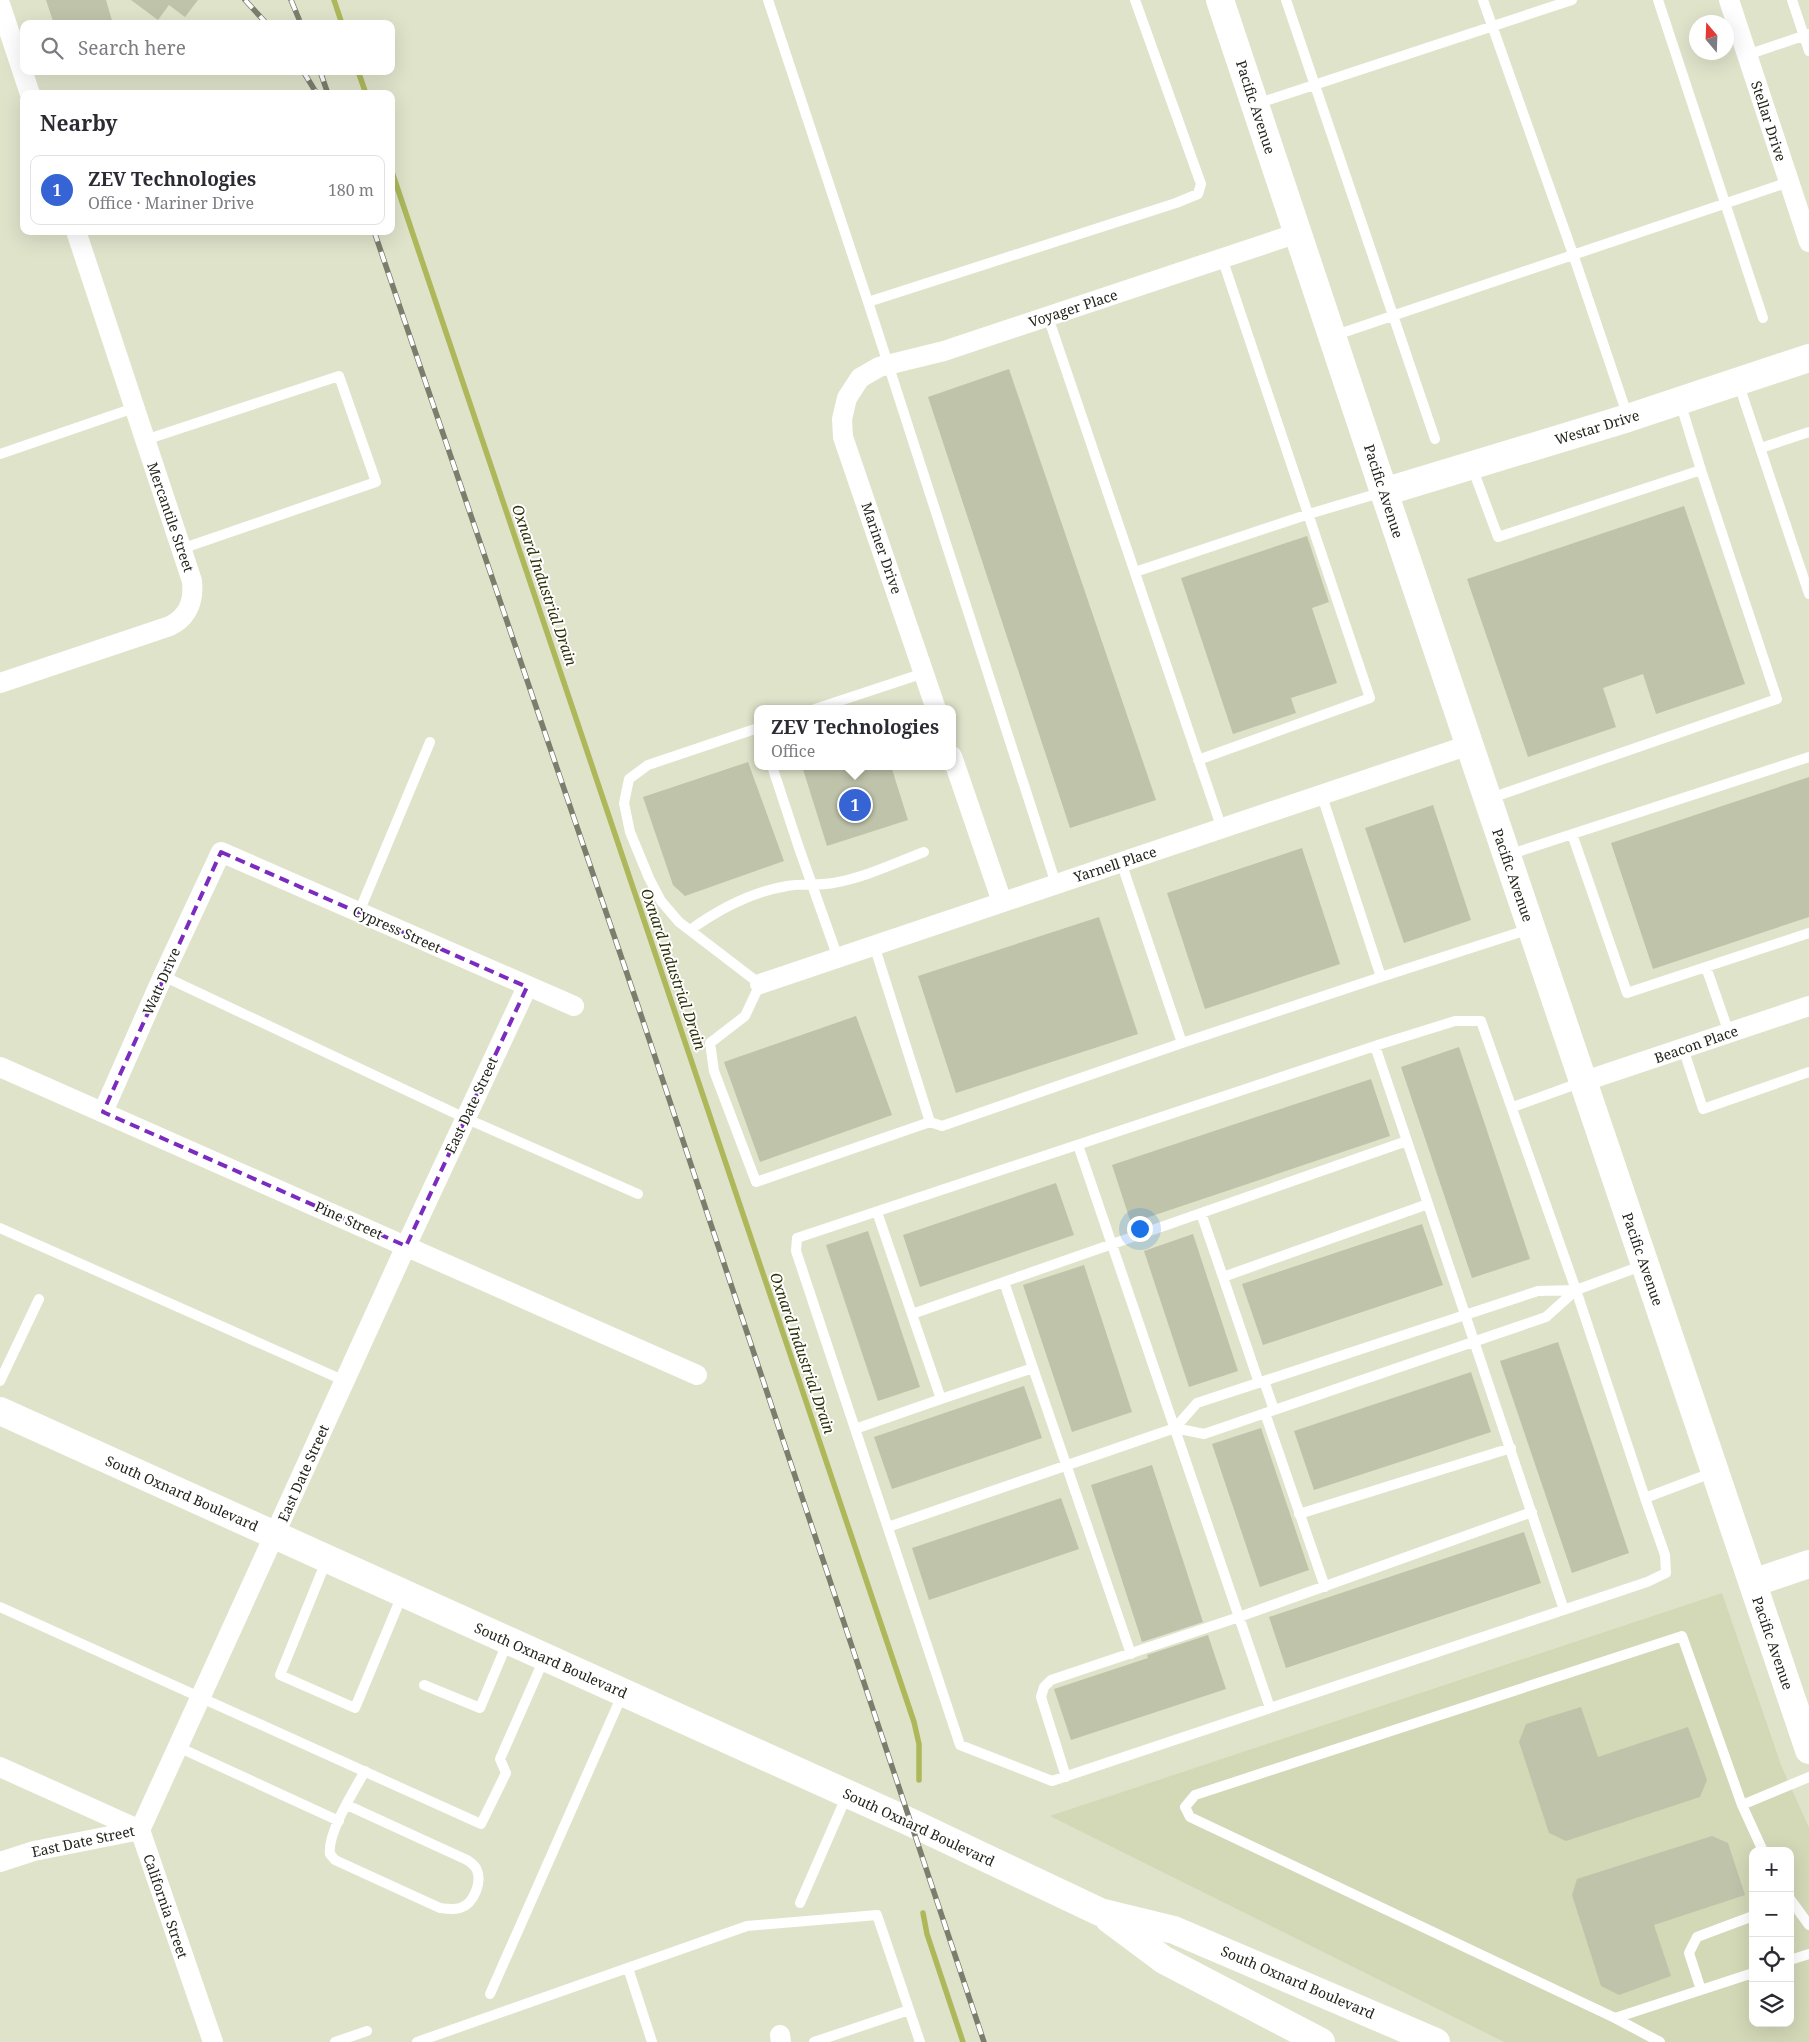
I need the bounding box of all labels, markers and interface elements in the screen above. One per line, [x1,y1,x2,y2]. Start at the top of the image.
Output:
north arrow [1689,15,1734,60]
search box [20,20,395,75]
icon: search [38,34,66,62]
text: Search here [78,35,186,61]
street label: Pacific Avenue [1232,58,1280,156]
street label: Stellar Drive [1747,78,1791,164]
text: Nearby [40,109,118,137]
text: ZEV Technologies [88,166,256,192]
text: 1 [52,179,62,201]
text: 180 m [328,179,374,201]
text: Office · Mariner Drive [88,192,254,214]
street label: Voyager Place [1026,285,1120,331]
street label: Westar Drive [1552,405,1642,449]
street label: Pacific Avenue [1360,442,1408,540]
street label: Mercantile Street [143,460,199,574]
street label: Mariner Drive [857,500,907,596]
water label: Oxnard Industrial Drain [508,502,582,668]
popup [754,705,956,770]
text: ZEV Technologies [771,714,939,740]
text: Office [771,740,815,762]
pin: 1 [839,786,871,824]
street label: Pacific Avenue [1488,826,1538,924]
street label: Yarnell Place [1070,842,1159,887]
water label: Oxnard Industrial Drain [637,886,711,1052]
street label: Cypress Street [350,901,444,957]
street label: Watt Drive [138,944,184,1018]
street label: Beacon Place [1652,1021,1740,1067]
street label: East Date Street [440,1054,502,1156]
street label: Pine Street [312,1197,386,1243]
street label: Pacific Avenue [1618,1210,1668,1308]
your location [1127,1216,1153,1242]
water label: Oxnard Industrial Drain [766,1270,840,1436]
street label: East Date Street [273,1421,333,1525]
street label: South Oxnard Boulevard [103,1451,262,1535]
street label: Pacific Avenue [1748,1594,1798,1692]
street label: South Oxnard Boulevard [472,1618,631,1702]
street label: South Oxnard Boulevard [840,1783,998,1871]
street label: East Date Street [30,1821,136,1861]
map controls [1749,1847,1794,2027]
button: + [1749,1847,1794,1892]
street label: California Street [139,1851,193,1961]
button: − [1749,1892,1794,1937]
button: locate [1749,1937,1794,1982]
street label: South Oxnard Boulevard [1218,1941,1378,2023]
button: layers [1749,1982,1794,2027]

